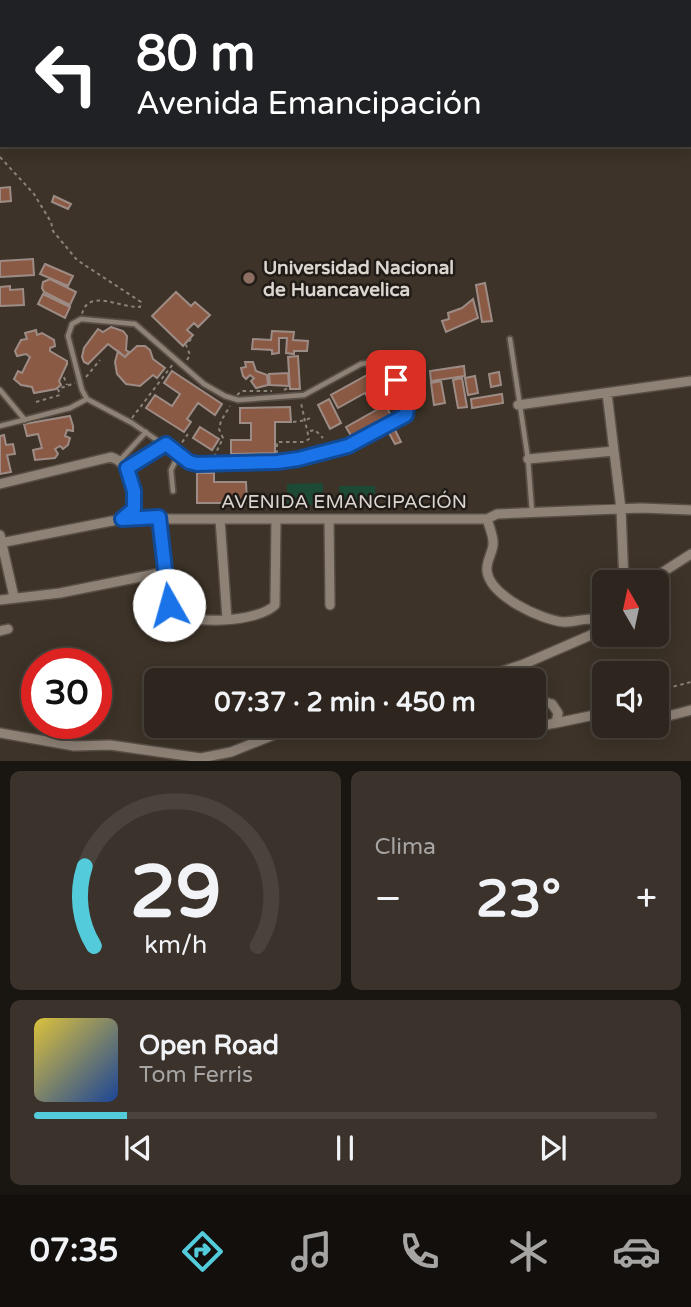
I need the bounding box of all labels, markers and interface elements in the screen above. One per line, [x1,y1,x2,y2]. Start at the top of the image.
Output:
text: 80 m [136,25,255,84]
icon: left [21,28,112,119]
text: Avenida Emancipación [136,85,482,123]
place label: Universidad Nacional de Huancavelica [263,257,454,301]
marker: Universidad Nacional de Huancavelica [241,270,257,286]
pin [366,350,426,410]
icon: arrive [377,361,415,399]
street label: AVENIDA EMANCIPACIÓN [221,490,467,513]
position arrow [132,568,206,642]
north arrow [592,570,668,648]
map controls [592,570,669,738]
speed limit sign: 30 [21,648,112,739]
button: sound [592,661,669,738]
text: 07:37 · 2 min · 450 m [214,687,476,718]
text: Clima [375,833,436,861]
text: 29 [130,850,221,938]
text: 23° [476,868,561,931]
text: − [375,876,402,922]
text: + [636,876,657,922]
text: km/h [144,930,207,960]
text: Open Road [139,1030,279,1061]
text: Tom Ferris [139,1061,253,1089]
icon: previous [119,1129,157,1167]
icon: pause [326,1129,364,1167]
icon: next [534,1129,572,1167]
icon: directions [178,1227,227,1276]
icon: music [287,1227,336,1276]
icon: phone [395,1227,444,1276]
icon: climate [504,1227,553,1276]
icon: car [612,1227,661,1276]
text: 07:35 [30,1232,118,1270]

